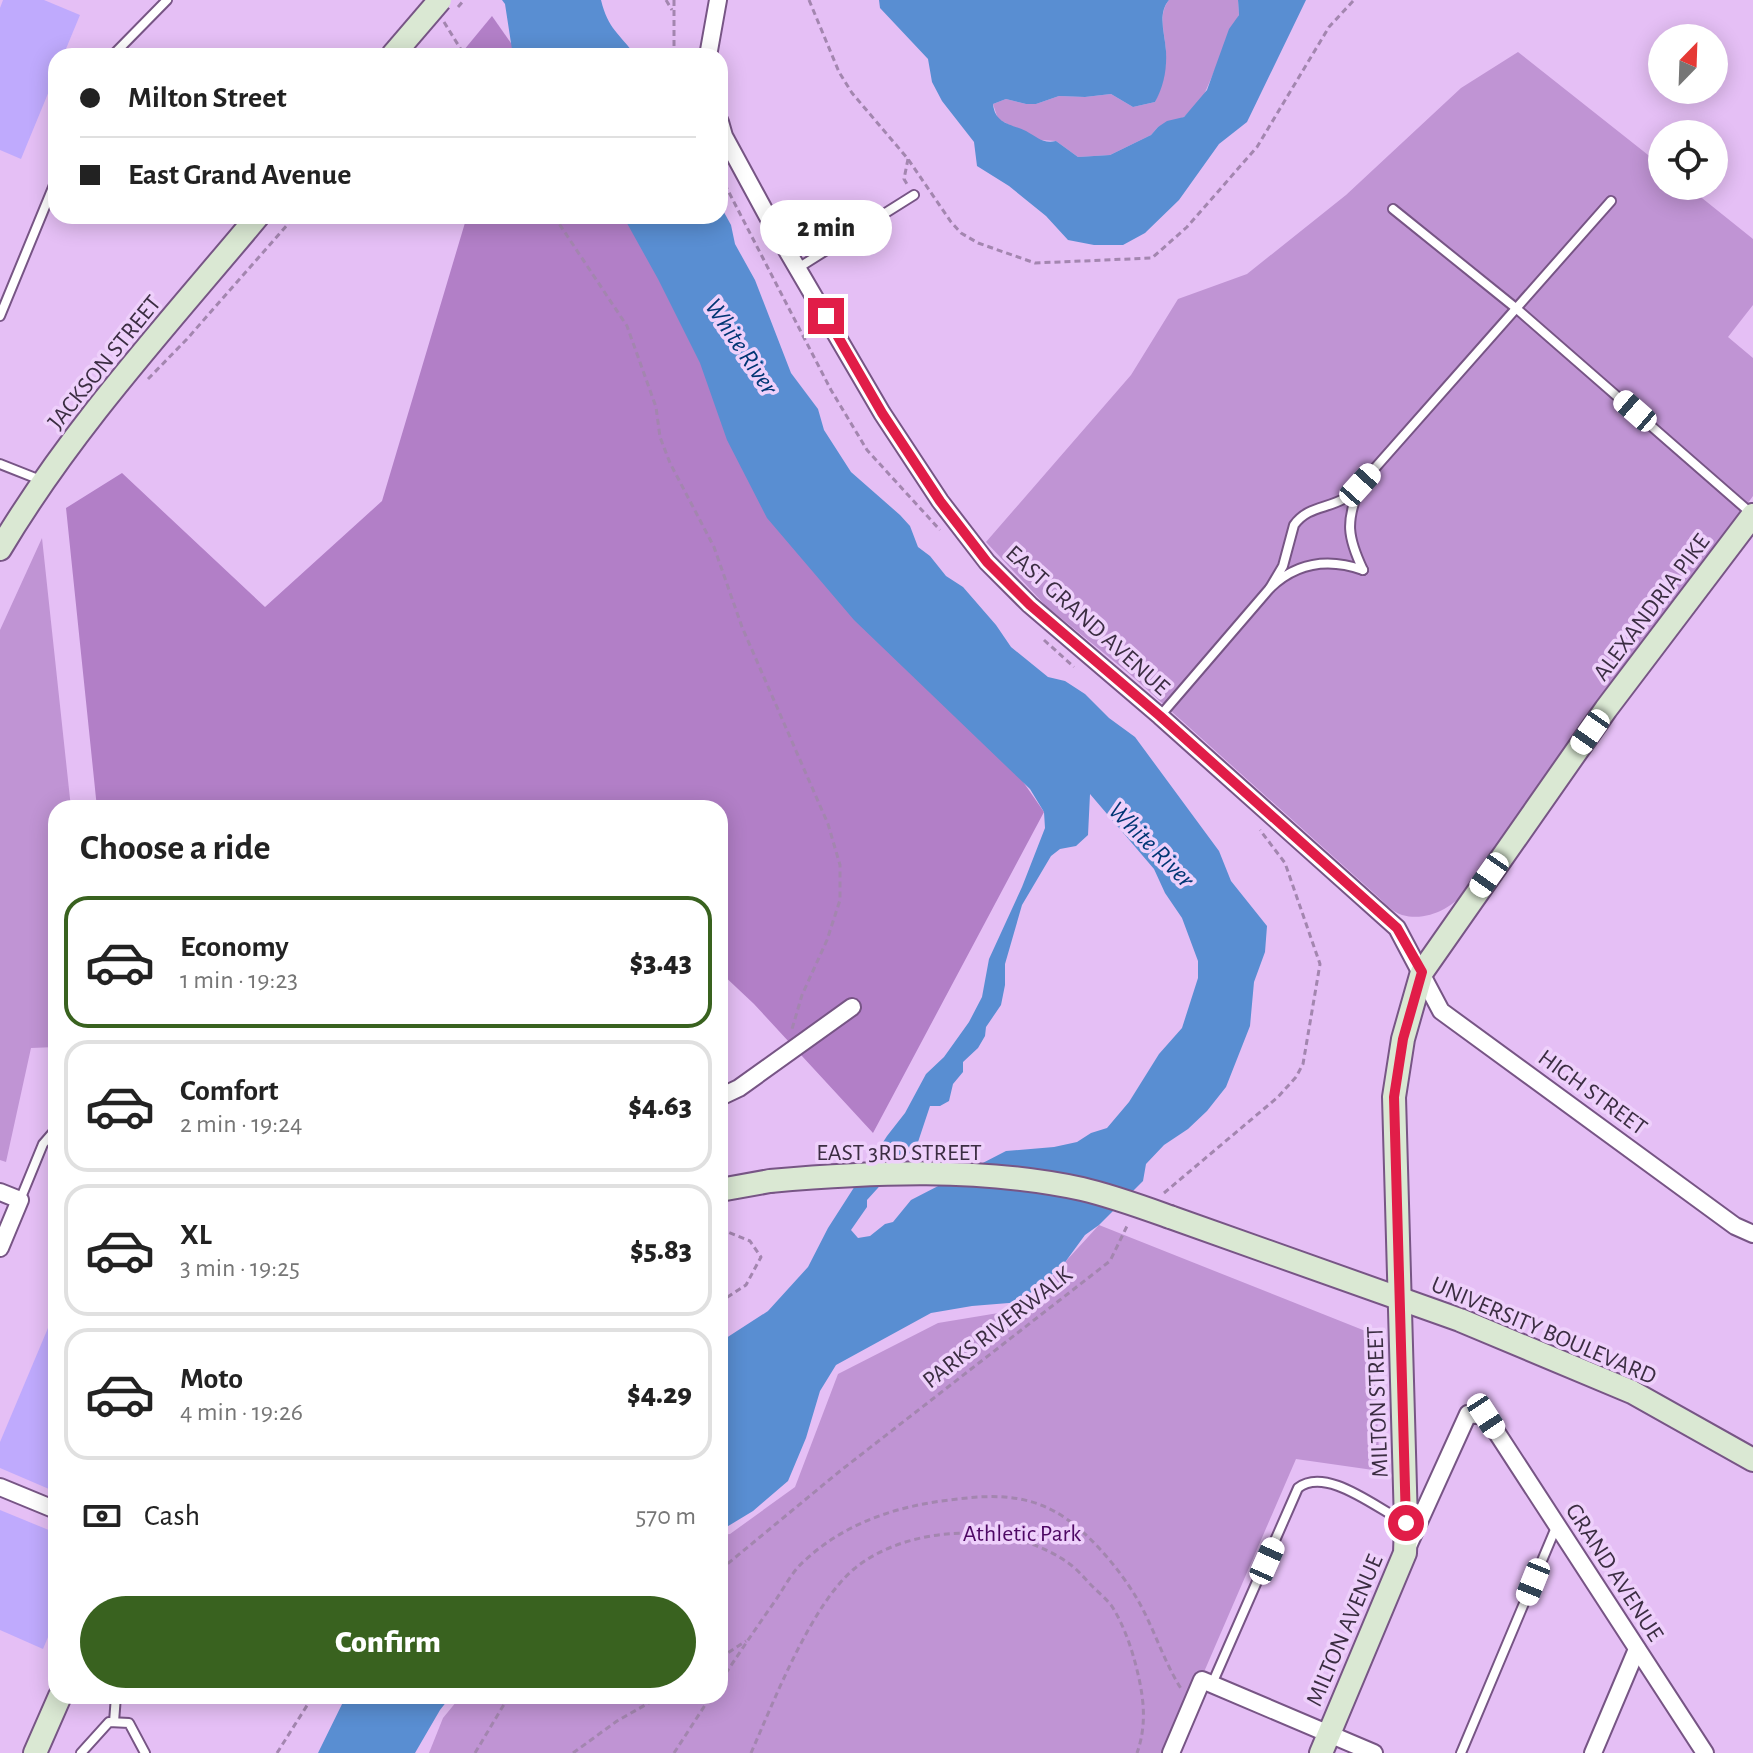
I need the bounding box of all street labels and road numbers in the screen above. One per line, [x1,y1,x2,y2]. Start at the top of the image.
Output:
street label: JACKSON STREET [44,291,166,434]
street label: ALEXANDRIA PIKE [1589,530,1715,685]
street label: EAST GRAND AVENUE [1001,541,1174,701]
street label: HIGH STREET [1534,1045,1651,1140]
street label: EAST 3RD STREET [816,1141,982,1165]
street label: PARKS RIVERWALK [919,1262,1077,1393]
street label: UNIVERSITY BOULEVARD [1427,1273,1660,1389]
street label: MILTON STREET [1363,1326,1393,1478]
street label: GRAND AVENUE [1561,1499,1668,1646]
street label: MILTON AVENUE [1302,1551,1388,1710]

